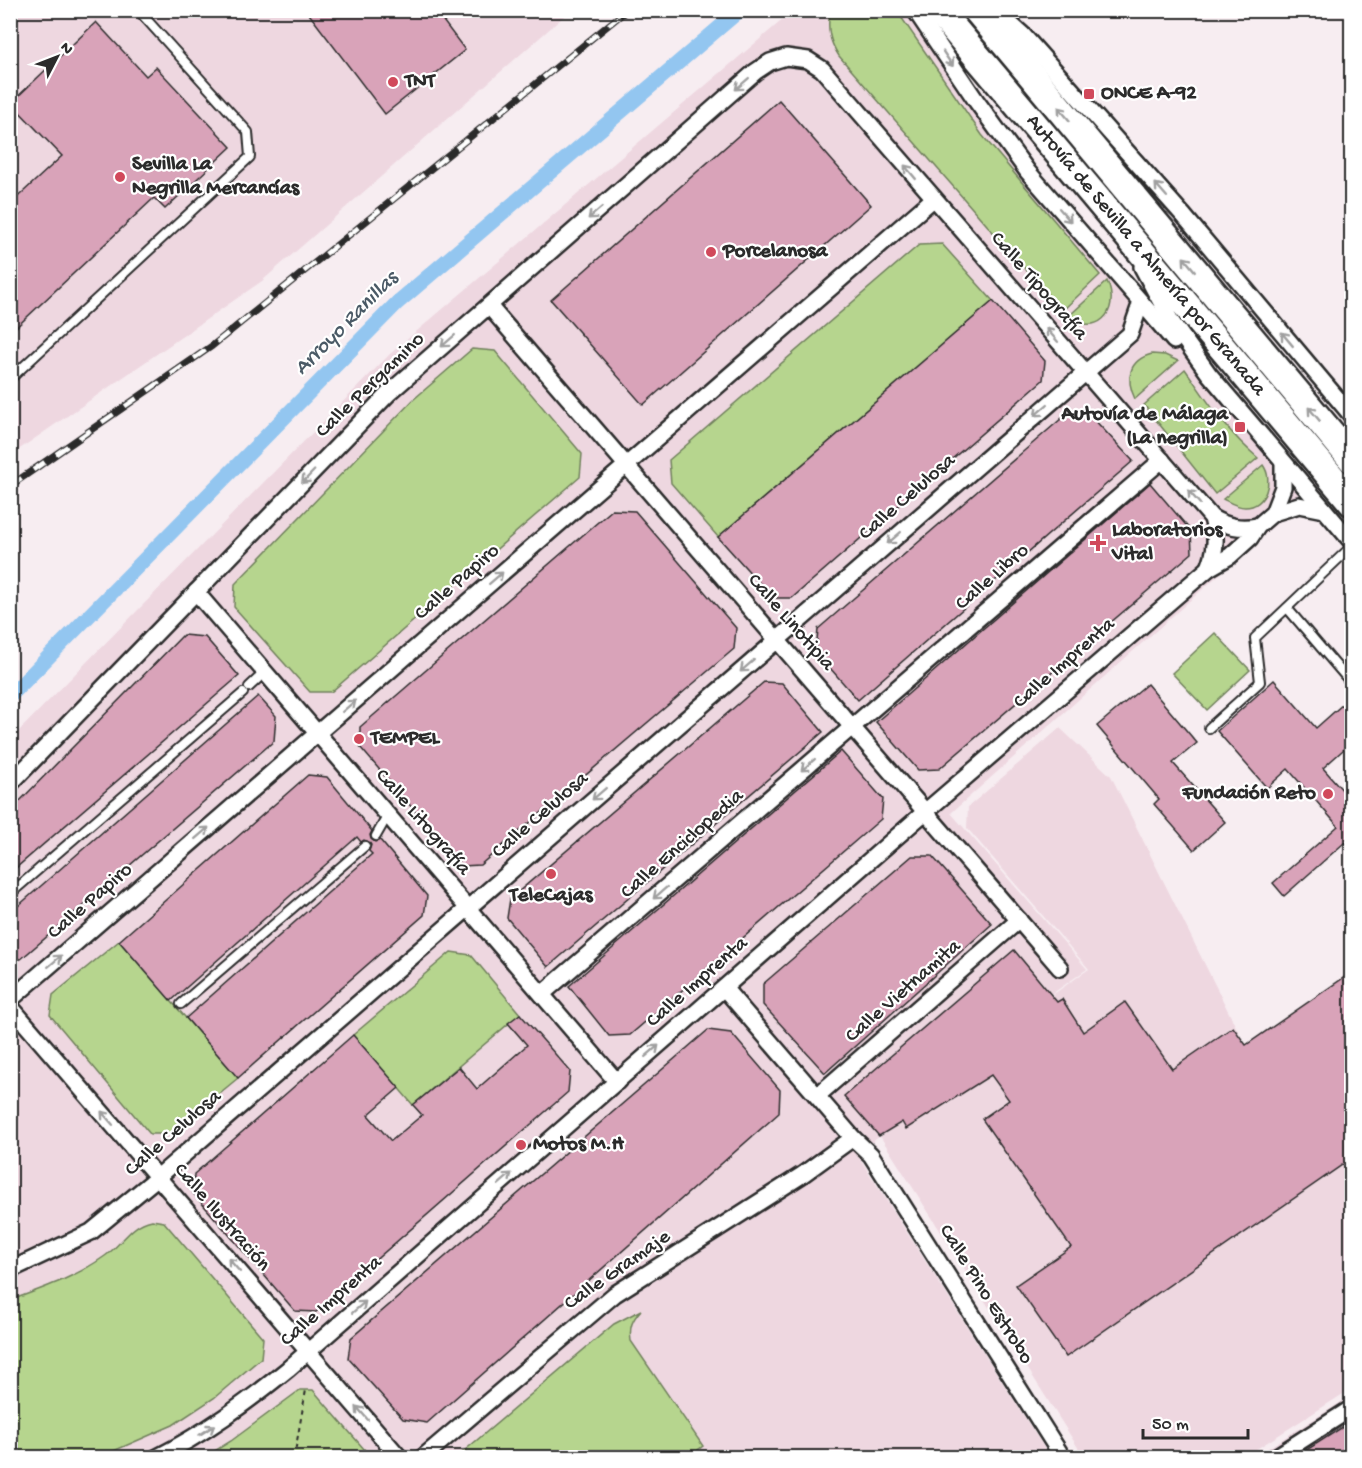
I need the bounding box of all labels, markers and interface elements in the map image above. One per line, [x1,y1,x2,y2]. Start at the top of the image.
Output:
north arrow [27,27,87,87]
text: N [55,39,76,60]
one-way arrow [942,50,954,67]
place label: TNT [403,70,437,95]
marker: TNT [386,75,400,89]
one-way arrow [735,77,750,91]
place label: ONCE A-92 [1101,82,1197,107]
marker: ONCE A-92 [1082,87,1096,101]
one-way arrow [1057,107,1071,122]
street label: Autovía de Sevilla a Almería por Granada [1020,110,1271,403]
place label: Sevilla La Negrilla Mercancías [132,153,300,202]
one-way arrow [903,165,917,180]
marker: Sevilla La Negrilla Mercancías [113,170,127,184]
one-way arrow [1154,183,1168,198]
one-way arrow [588,206,603,220]
one-way arrow [1058,207,1072,222]
street label: Calle Tipografía [984,228,1093,347]
place label: Porcelanosa [722,240,829,265]
marker: Porcelanosa [704,245,718,259]
one-way arrow [1182,257,1196,272]
water label: Arroyo Ranillas [290,265,406,381]
one-way arrow [1045,327,1059,342]
street label: Calle Pergamino [311,328,431,444]
one-way arrow [1280,332,1294,347]
one-way arrow [441,334,456,348]
one-way arrow [1034,403,1049,417]
place label: Autovía de Málaga (La negrilla) [1061,403,1229,452]
one-way arrow [1307,407,1321,422]
marker: Autovía de Málaga (La negrilla) [1233,420,1247,434]
street label: Calle Celulosa [855,448,962,547]
one-way arrow [301,469,315,484]
one-way arrow [1187,490,1201,505]
place label: Laboratorios Vital [1111,519,1224,568]
one-way arrow [886,532,902,545]
marker: Laboratorios Vital [1089,534,1107,552]
street label: Calle Papiro [410,539,506,627]
street label: Calle Libro [951,539,1035,617]
street label: Calle Linotipia [741,569,840,678]
one-way arrow [489,571,504,585]
street label: Calle Imprenta [1009,612,1122,715]
one-way arrow [739,659,755,673]
one-way arrow [341,699,357,712]
place label: TEMPEL [369,727,440,752]
marker: TEMPEL [352,732,366,746]
one-way arrow [800,759,816,772]
street label: Calle Litografía [369,764,476,883]
street label: Calle Celulosa [488,766,595,865]
place label: Fundación Reto [1182,782,1316,807]
street label: Calle Enciclopedia [616,784,751,905]
one-way arrow [592,787,607,801]
marker: Fundación Reto [1321,787,1335,801]
one-way arrow [194,827,210,840]
street label: Calle Papiro [43,858,139,946]
marker: TeleCajas [544,867,558,881]
place label: TeleCajas [508,884,594,909]
one-way arrow [653,886,668,900]
street label: Calle Imprenta [642,931,755,1034]
street label: Calle Vietnamita [841,934,968,1049]
one-way arrow [47,954,62,968]
one-way arrow [644,1044,659,1058]
street label: Calle Celulosa [121,1084,228,1183]
one-way arrow [100,1111,114,1126]
place label: Motos M.H [533,1133,625,1158]
marker: Motos M.H [514,1138,528,1152]
street label: Calle Ilustración [167,1159,275,1277]
one-way arrow [498,1172,513,1186]
street label: Calle Pino Estrobo [932,1221,1038,1369]
street label: Calle Gramaje [560,1225,677,1317]
street label: Calle Imprenta [276,1250,389,1353]
one-way arrow [227,1258,241,1273]
one-way arrow [351,1300,366,1314]
scale bar [1143,1402,1248,1440]
one-way arrow [355,1405,368,1421]
text: 50 m [1152,1415,1189,1436]
one-way arrow [198,1423,215,1435]

